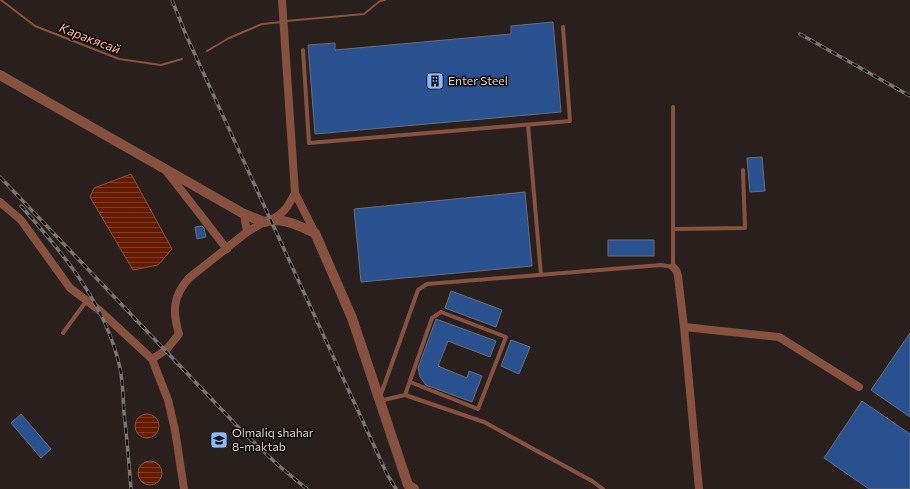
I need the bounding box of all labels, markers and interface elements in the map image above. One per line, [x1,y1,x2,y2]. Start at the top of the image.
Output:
water label: Каракясай [57,19,123,57]
building icon: Enter Steel [425,71,445,91]
place label: Enter Steel [448,73,508,87]
place label: Olmaliq shahar 8-maktab [232,425,314,453]
school or university icon: Olmaliq shahar 8-maktab [209,430,229,450]

